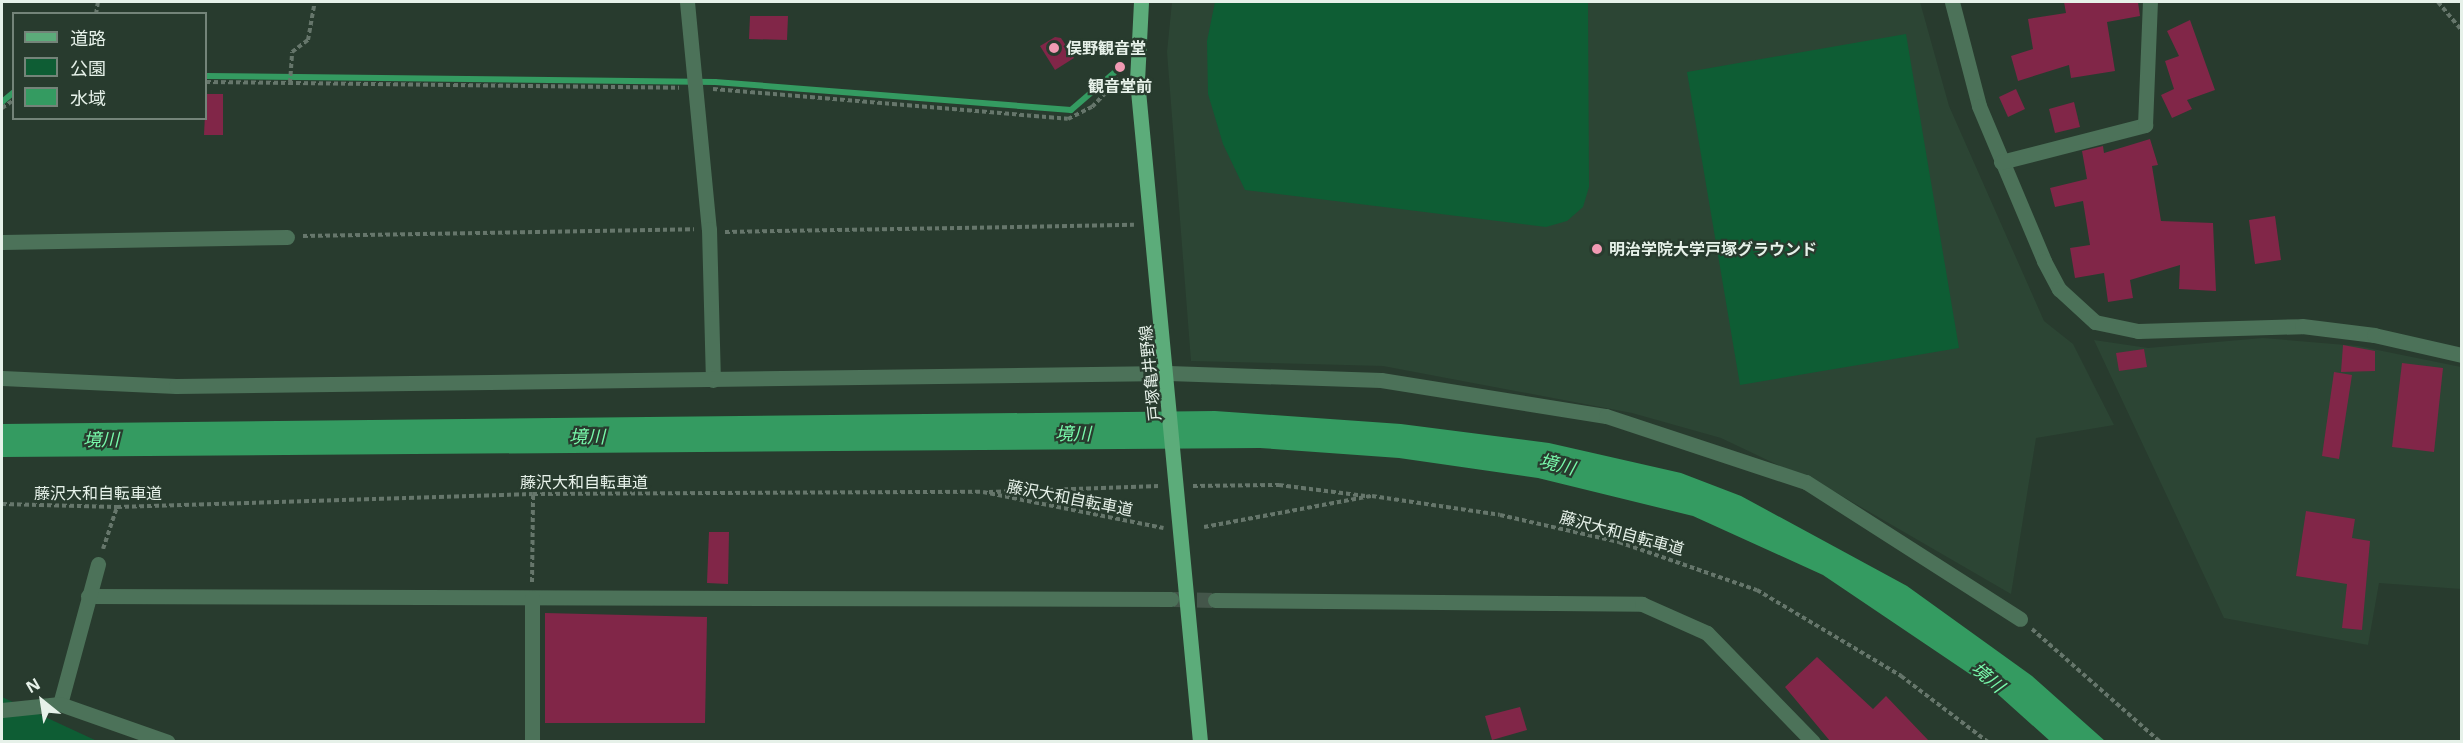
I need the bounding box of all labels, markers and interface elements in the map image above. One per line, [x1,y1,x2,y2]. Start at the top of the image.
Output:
legend [12,12,207,120]
text: 道路 [70,26,106,50]
place label: 俣野観音堂 [1066,38,1146,58]
marker: 俣野観音堂 [1047,41,1061,55]
text: 公園 [70,56,106,80]
marker: 観音堂前 [1113,60,1127,74]
place label: 観音堂前 [1088,76,1152,96]
text: 水域 [70,86,106,110]
place label: 明治学院大学戸塚グラウンド [1609,239,1817,259]
marker: 明治学院大学戸塚グラウンド [1590,242,1604,256]
street label: 戸塚亀井野線 [1135,324,1165,422]
water label: 境川 [1055,422,1091,444]
water label: 境川 [569,425,605,447]
water label: 境川 [83,428,119,450]
water label: 境川 [1537,449,1577,479]
street label: 藤沢大和自転車道 [520,472,648,492]
street label: 藤沢大和自転車道 [1005,476,1135,520]
street label: 藤沢大和自転車道 [34,483,162,503]
street label: 藤沢大和自転車道 [1558,507,1686,559]
water label: 境川 [1967,657,2009,697]
north arrow [12,671,72,731]
text: N [22,673,44,698]

